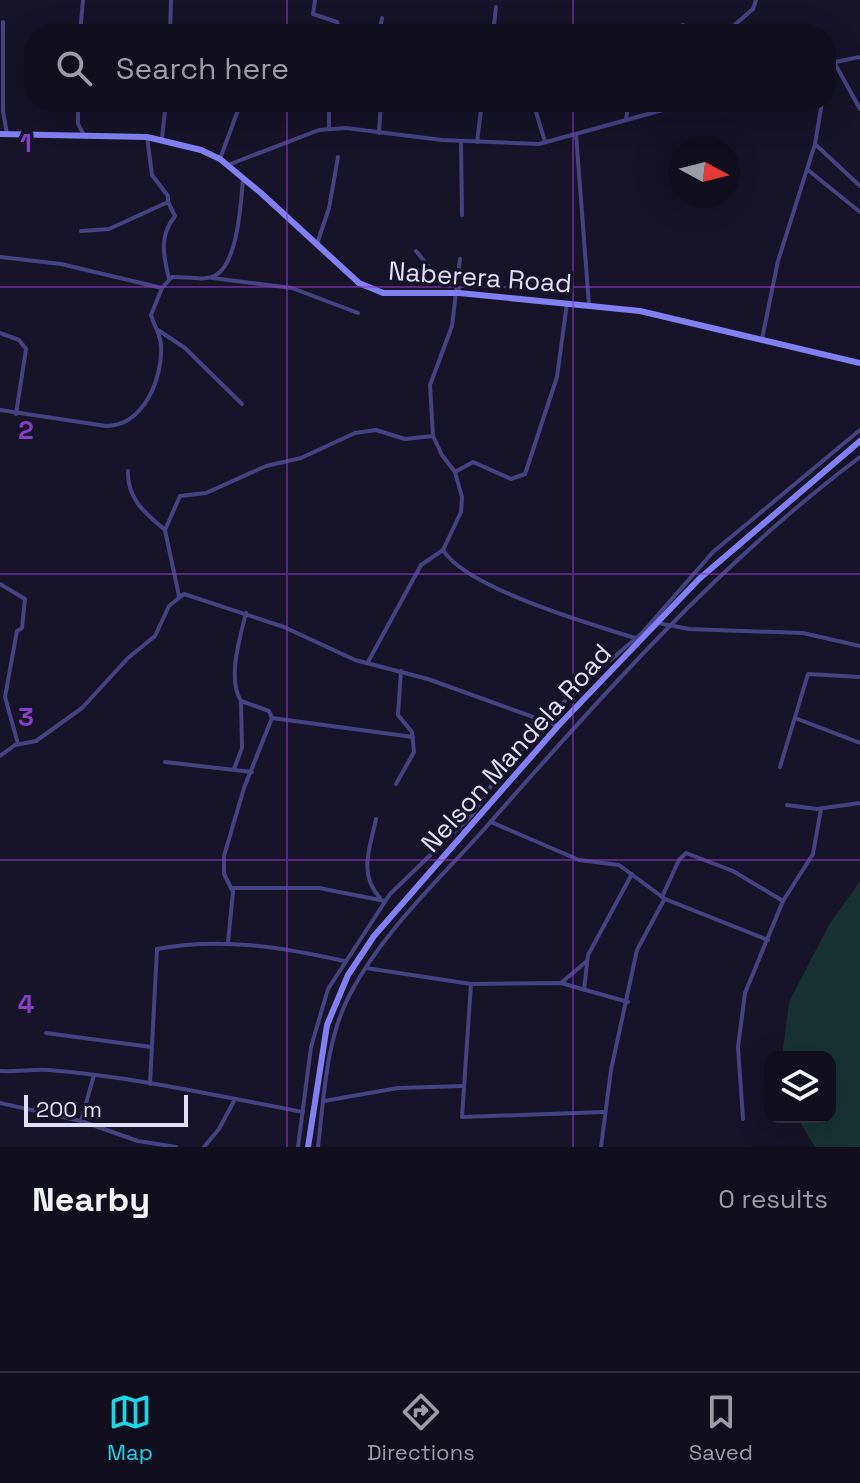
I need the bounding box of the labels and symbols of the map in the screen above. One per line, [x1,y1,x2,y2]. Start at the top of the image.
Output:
text: 1 [20,126,32,160]
north arrow [668,136,740,208]
street label: Naberera Road [387,254,573,300]
text: 2 [18,413,34,447]
street label: Nelson Mandela Road [413,637,619,859]
text: 3 [18,700,34,734]
text: 4 [18,987,34,1021]
scale bar [24,1091,188,1127]

